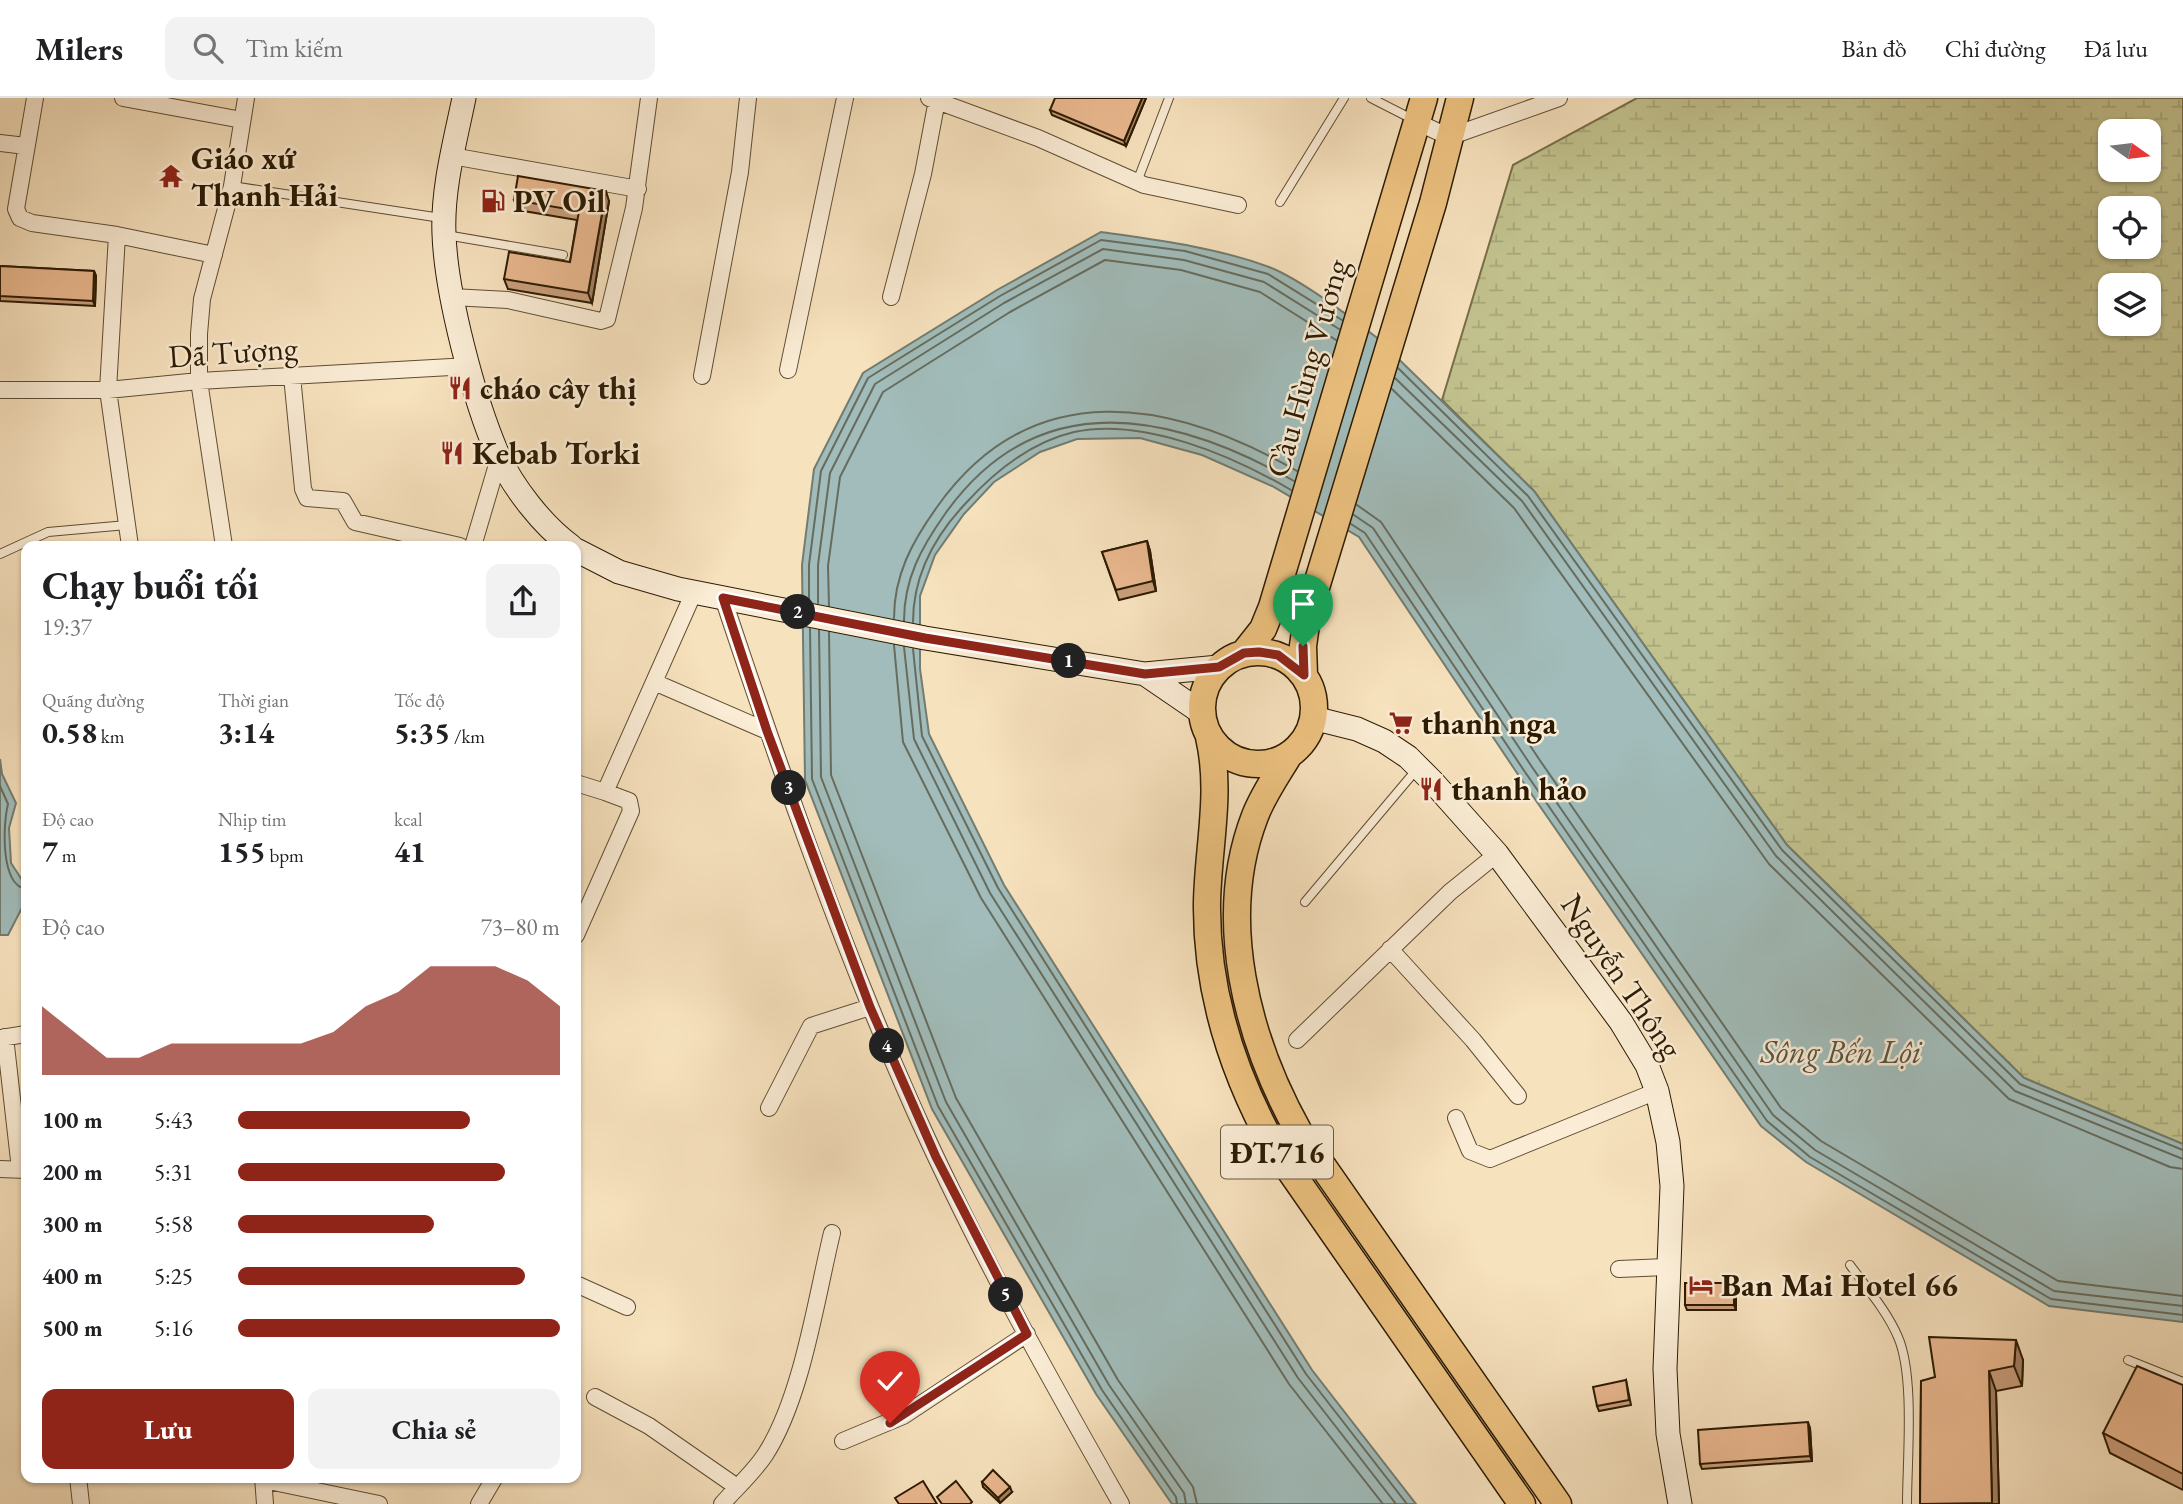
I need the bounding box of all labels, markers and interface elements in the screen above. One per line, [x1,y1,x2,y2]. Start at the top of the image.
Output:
search box [165,17,655,80]
text: Milers [35,27,123,70]
icon: search [189,29,227,67]
text: Tìm kiếm [245,31,343,65]
text: Bản đồ [1842,33,1907,64]
text: Chỉ đường [1945,33,2046,64]
text: Đã lưu [2084,33,2148,64]
north arrow [2098,119,2161,182]
map controls [2098,119,2161,336]
place label: Giáo xứ Thanh Hải [191,137,338,216]
temple icon: Giáo xứ Thanh Hải [157,162,185,190]
place label: PV Oil [513,180,605,222]
fuel station icon: PV Oil [479,187,507,215]
button: locate [2098,196,2161,259]
street label: Cầu Hùng Vương [1256,253,1359,482]
button: layers [2098,273,2161,336]
street label: Dã Tượng [167,326,300,377]
place label: cháo cây thị [480,367,637,409]
restaurant icon: cháo cây thị [446,374,474,402]
place label: Kebab Torki [472,432,641,474]
restaurant icon: Kebab Torki [438,439,466,467]
text: Chạy buổi tối [42,561,259,610]
button: share [486,564,560,638]
pin [1273,574,1333,646]
icon: arrive [1284,585,1322,623]
pin: 2 [780,594,816,630]
text: 2 [792,599,803,624]
text: 19:37 [42,612,92,642]
pin: 1 [1052,644,1086,678]
text: 1 [1063,648,1074,673]
text: Quãng đường [42,688,144,713]
text: Thời gian [218,688,289,713]
text: Tốc độ [394,688,445,713]
place label: thanh nga [1421,702,1558,744]
supermarket icon: thanh nga [1387,709,1415,737]
text: 0.58 [42,713,97,752]
text: 3:14 [218,713,274,752]
text: 5:35 [394,713,450,752]
text: km [97,724,125,749]
text: /km [450,724,485,749]
place label: thanh hảo [1451,768,1587,810]
pin: 3 [772,770,806,806]
text: 3 [783,775,794,800]
restaurant icon: thanh hảo [1417,775,1445,803]
text: Độ cao [42,807,94,832]
text: Nhịp tim [218,807,287,832]
text: kcal [394,807,423,832]
text: 7 [42,832,58,871]
text: 155 [218,832,266,871]
text: 41 [394,832,426,871]
text: m [58,843,76,868]
text: bpm [266,843,304,868]
street label: Nguyễn Thông [1552,886,1693,1067]
text: Độ cao [42,912,105,942]
text: 73–80 m [481,912,560,942]
pin: 4 [870,1028,904,1063]
water label: Sông Bến Lội [1759,1030,1923,1073]
text: 4 [881,1033,892,1058]
text: 100 m [42,1105,103,1135]
text: 5:43 [154,1105,193,1135]
road number: ĐT.716 [1221,1126,1333,1178]
text: 200 m [42,1157,103,1187]
text: 5:31 [154,1157,193,1187]
text: 300 m [42,1209,103,1239]
text: 5:58 [154,1209,193,1239]
text: 400 m [42,1261,103,1291]
text: 5:25 [154,1261,193,1291]
place label: Ban Mai Hotel 66 [1721,1264,1958,1306]
hotel icon: Ban Mai Hotel 66 [1687,1271,1715,1299]
pin: 5 [988,1278,1024,1312]
text: 5 [1000,1282,1011,1307]
text: 500 m [42,1313,103,1343]
text: 5:16 [154,1313,193,1343]
pin [860,1351,920,1423]
icon: check [871,1362,909,1400]
button: Lưu [42,1389,294,1469]
button: Chia sẻ [308,1389,560,1469]

